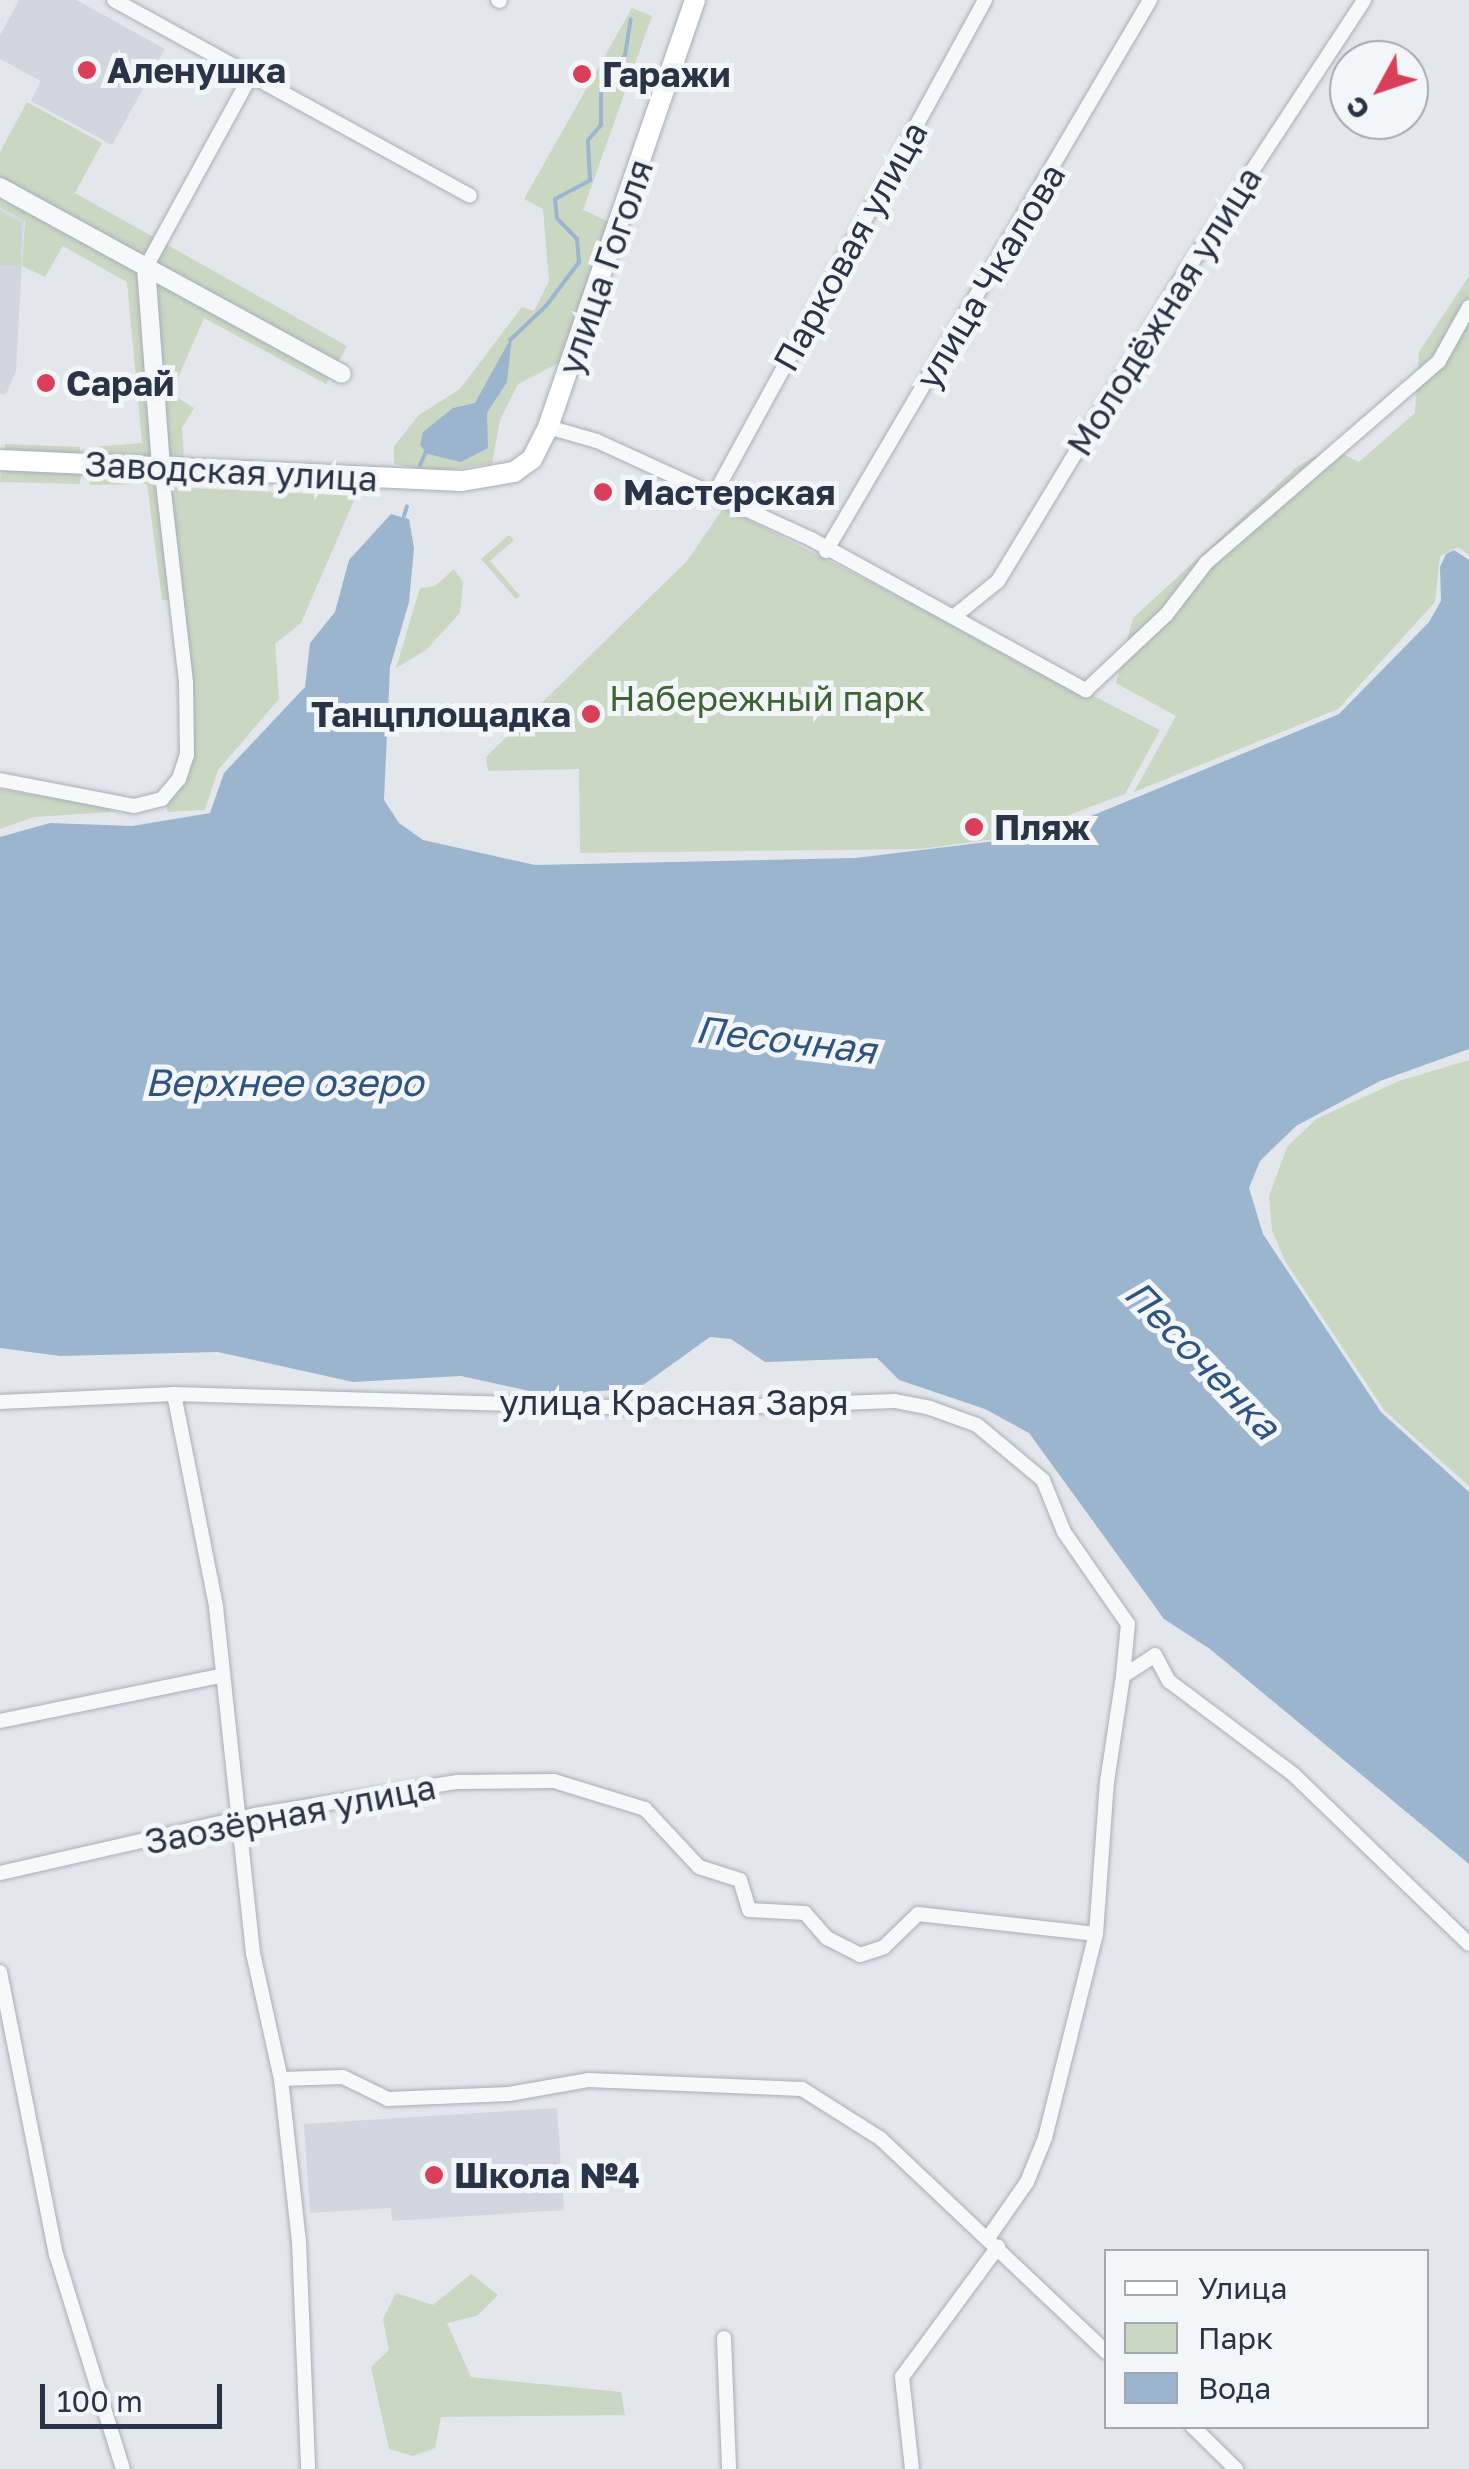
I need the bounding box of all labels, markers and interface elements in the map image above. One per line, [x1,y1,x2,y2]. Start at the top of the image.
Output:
north arrow [1329,40,1429,140]
place label: Аленушка [107,49,286,91]
place label: Гаражи [602,53,731,95]
marker: Аленушка [76,59,98,81]
marker: Гаражи [571,63,593,85]
text: С [1338,90,1376,127]
street label: Парковая улица [764,114,936,378]
street label: улица Гоголя [549,154,661,380]
street label: улица Чкалова [906,156,1074,396]
street label: Молодёжная улица [1058,159,1270,463]
place label: Сарай [66,362,174,404]
marker: Сарай [35,372,57,394]
street label: Заводская улица [83,442,379,500]
place label: Мастерская [623,471,835,513]
marker: Мастерская [592,481,614,503]
park label: Набережный парк [609,677,925,719]
place label: Танцплощадка [311,693,571,735]
marker: Танцплощадка [580,703,602,725]
place label: Пляж [994,806,1090,848]
marker: Пляж [963,816,985,838]
water label: Песочная [693,1005,879,1073]
water label: Верхнее озеро [145,1059,423,1105]
water label: Песоченка [1116,1270,1290,1448]
street label: улица Красная Заря [499,1381,849,1423]
street label: Заозёрная улица [141,1765,439,1863]
place label: Школа №4 [454,2154,640,2196]
marker: Школа №4 [423,2164,445,2186]
legend [1104,2249,1429,2429]
text: Улица [1198,2270,1287,2306]
text: Парк [1198,2320,1273,2356]
scale bar [45,2364,228,2426]
text: Вода [1198,2370,1271,2406]
text: 100 m [57,2383,143,2419]

